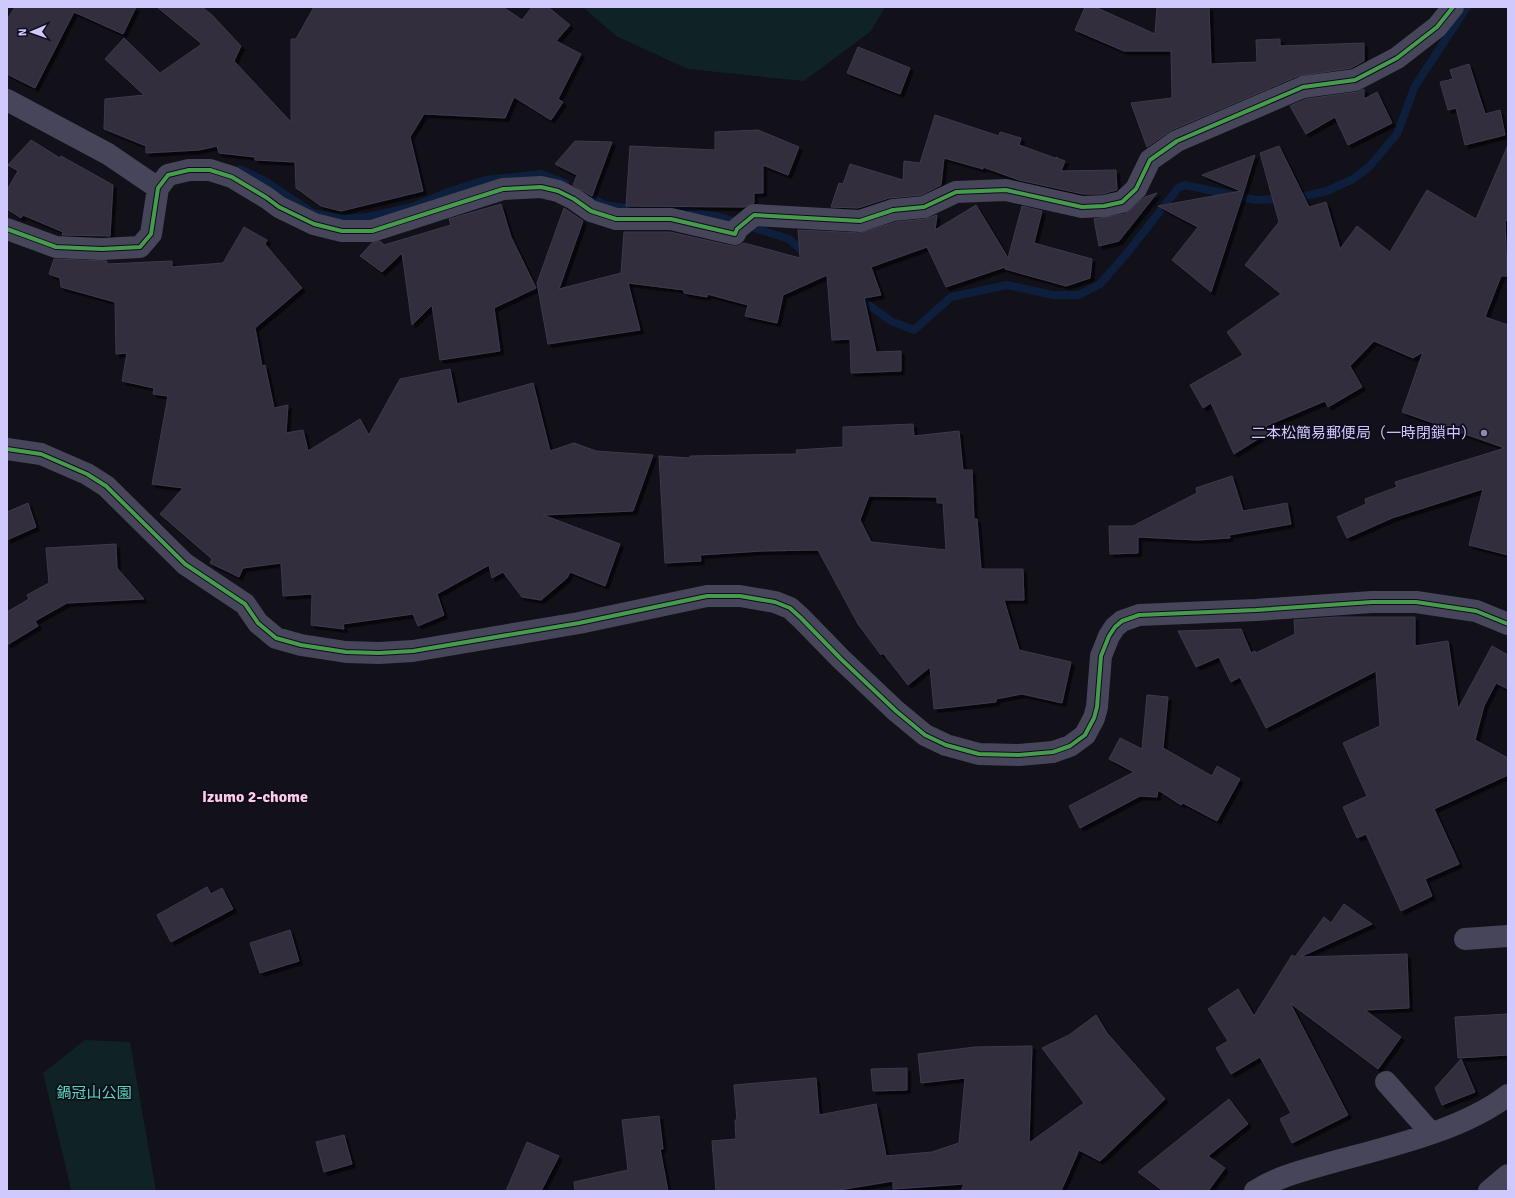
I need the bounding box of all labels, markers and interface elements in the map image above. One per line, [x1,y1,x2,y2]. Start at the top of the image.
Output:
north arrow [12,12,52,52]
text: N [16,28,29,36]
place label: 二本松簡易郵便局（一時閉鎖中） [1251,424,1476,442]
marker: 二本松簡易郵便局（一時閉鎖中） [1479,428,1489,438]
district label: Izumo 2-chome [202,787,308,807]
park label: 鍋冠山公園 [56,1084,132,1102]

